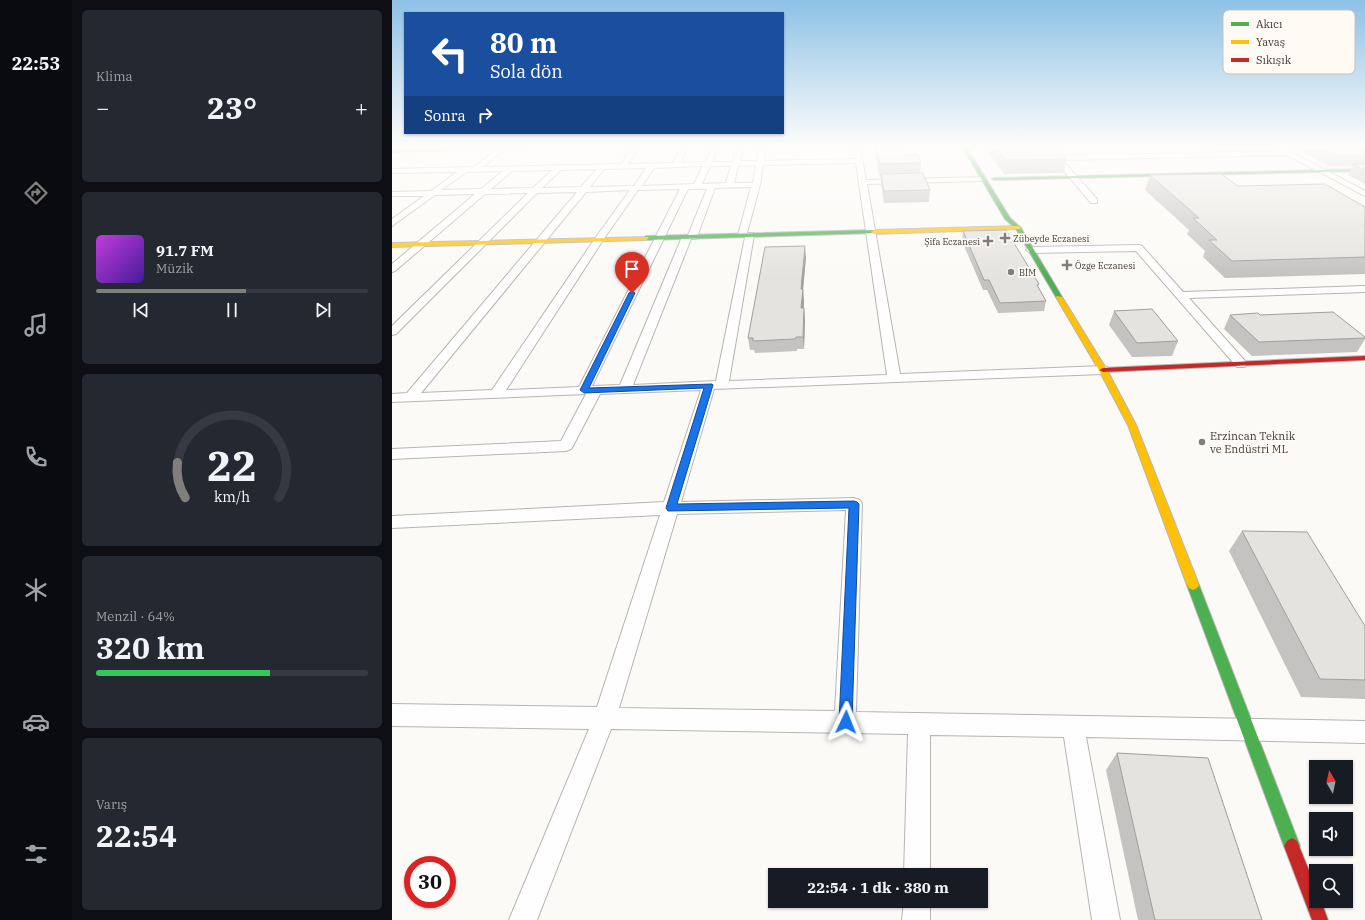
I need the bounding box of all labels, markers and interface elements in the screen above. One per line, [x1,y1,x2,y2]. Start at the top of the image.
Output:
legend [1223,10,1355,74]
text: Akıcı [1256,17,1283,31]
text: 80 m [490,24,557,61]
icon: left [424,28,476,80]
text: Yavaş [1256,35,1285,49]
text: 22:53 [12,52,60,75]
text: Sıkışık [1256,53,1292,67]
text: Sola dön [490,60,563,83]
text: Klima [96,68,133,85]
text: 23° [207,88,257,127]
text: − [96,93,109,122]
text: + [355,93,368,122]
icon: right [474,104,496,126]
text: Sonra [424,106,466,125]
icon: directions [22,179,50,207]
marker: Zübeyde Eczanesi [1000,233,1010,243]
place label: Zübeyde Eczanesi [1013,233,1089,244]
place label: Şifa Eczanesi [924,236,980,247]
marker: Şifa Eczanesi [983,236,993,246]
text: 91.7 FM [156,241,214,260]
pin [615,252,649,293]
icon: arrive [621,258,643,280]
text: Müzik [156,260,194,277]
marker: Özge Eczanesi [1062,260,1072,270]
place label: Özge Eczanesi [1075,260,1136,271]
marker: BİM [1006,267,1016,277]
place label: BİM [1019,267,1036,278]
icon: previous [130,299,152,321]
icon: pause [221,299,243,321]
icon: next [312,299,334,321]
icon: music [22,311,50,339]
place label: Erzincan Teknik ve Endüstri ML [1210,429,1296,456]
marker: Erzincan Teknik ve Endüstri ML [1197,437,1207,447]
text: 22 [207,438,257,492]
icon: phone [22,443,50,471]
text: km/h [214,487,250,506]
icon: climate [22,576,50,604]
text: Menzil · 64% [96,608,175,625]
text: 320 km [96,628,205,667]
position arrow [825,701,867,743]
icon: car [22,708,50,736]
north arrow [1309,760,1353,804]
map controls [1309,760,1353,908]
text: Varış [96,796,127,813]
button: sound [1309,812,1353,856]
text: 22:54 [96,816,177,855]
icon: filters [22,840,50,868]
speed limit sign: 30 [404,856,456,908]
button: search [1309,864,1353,908]
text: 22:54 · 1 dk · 380 m [807,878,949,897]

